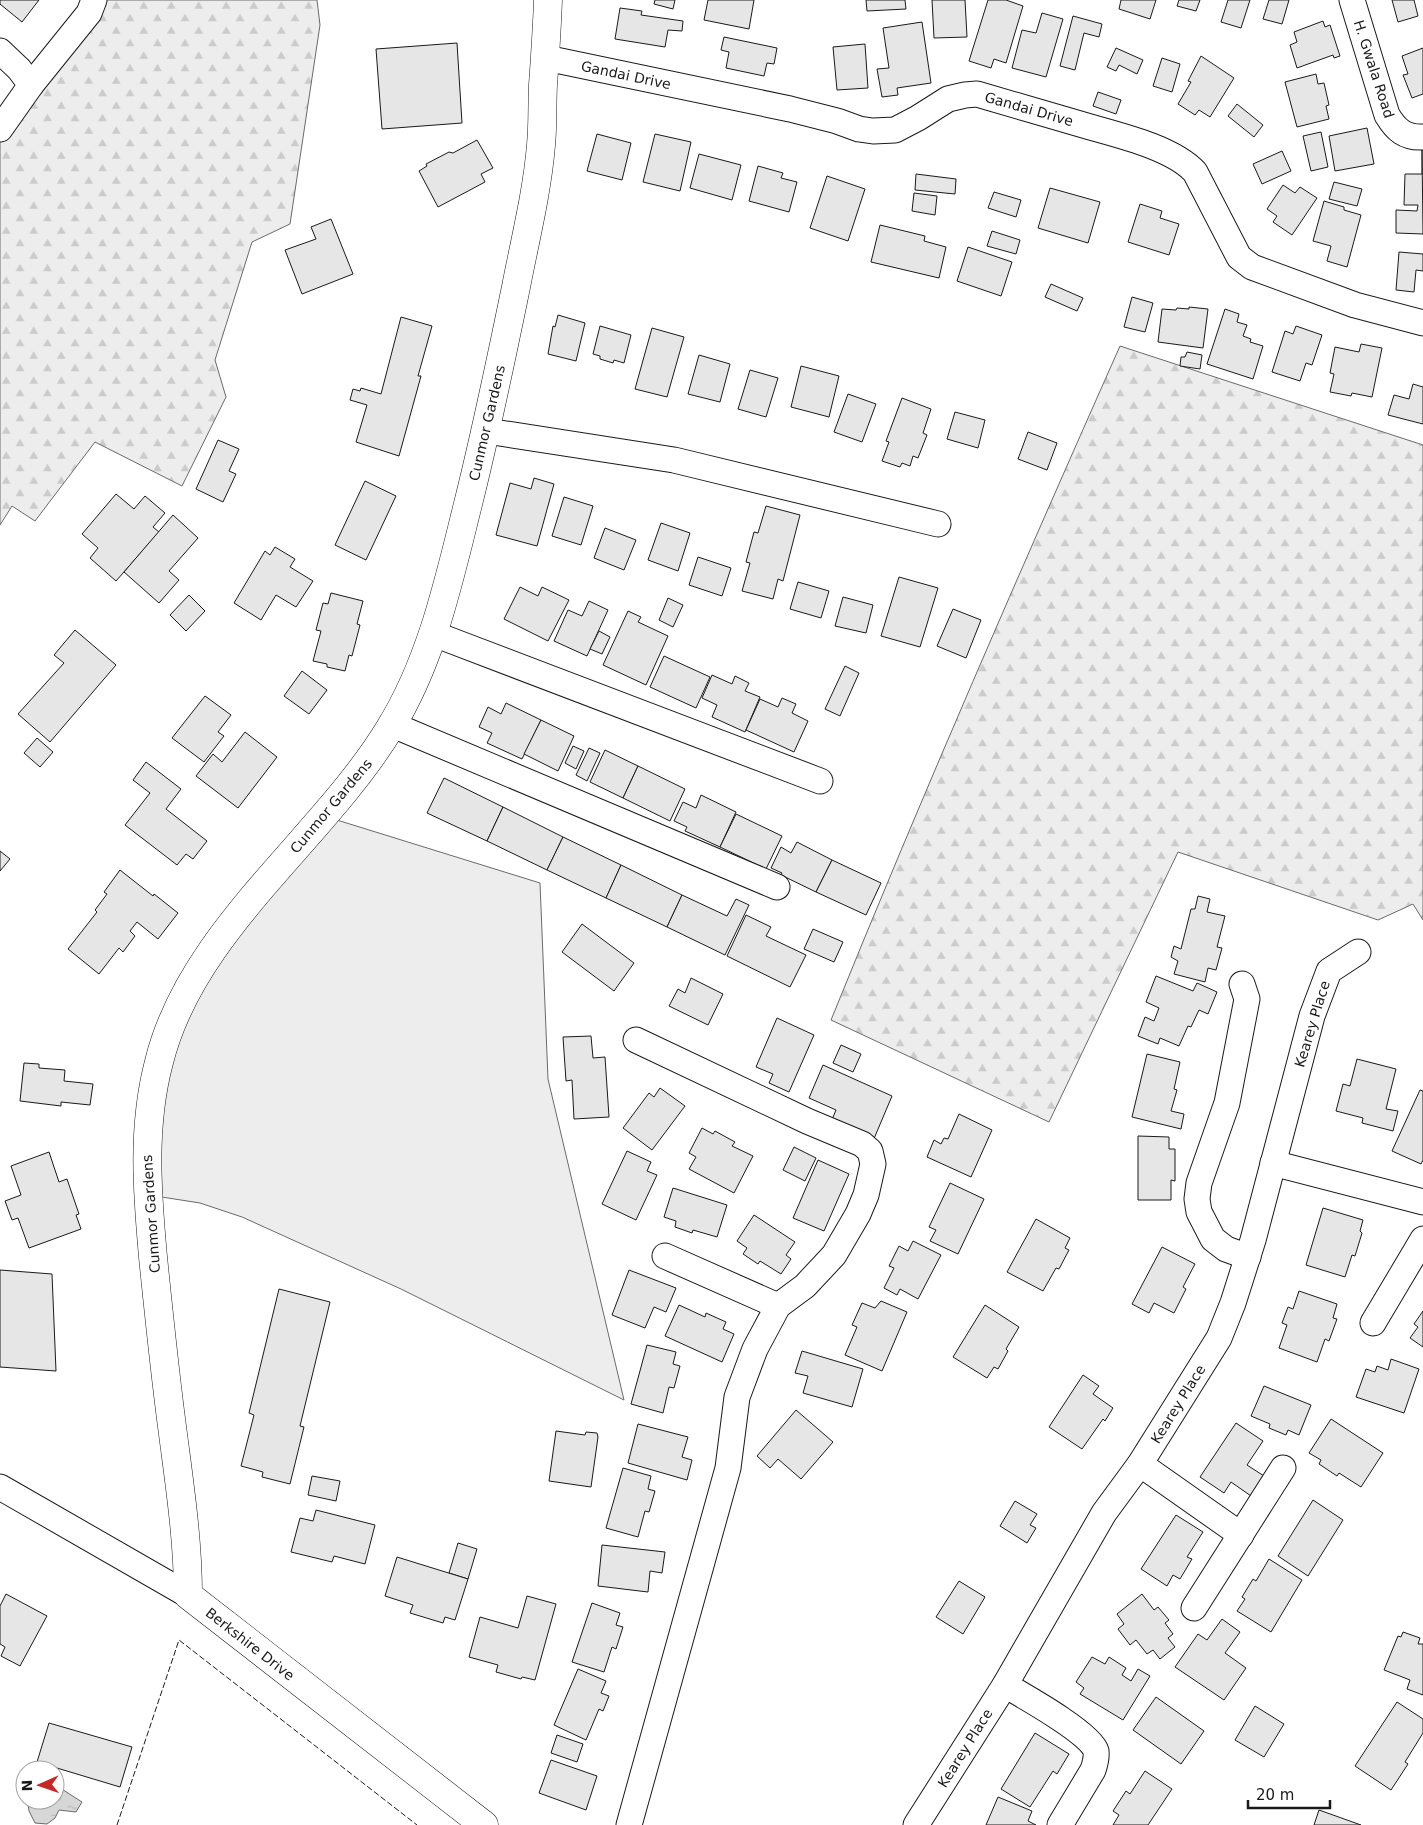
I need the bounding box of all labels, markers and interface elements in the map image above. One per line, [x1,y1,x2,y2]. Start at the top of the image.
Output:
street label: H. Gwala Road [1351,18,1397,120]
street label: Gandai Drive [580,58,672,92]
street label: Gandai Drive [983,89,1075,129]
street label: Cunmor Gardens [466,363,508,483]
street label: Cunmor Gardens [287,755,375,857]
street label: Kearey Place [1291,979,1333,1069]
street label: Cunmor Gardens [139,1154,163,1274]
street label: Kearey Place [1147,1362,1209,1446]
street label: Berkshire Drive [203,1604,297,1684]
street label: Kearey Place [934,1706,996,1790]
north arrow [15,1760,65,1810]
scale bar [1248,1778,1330,1810]
text: N [19,1779,35,1792]
text: 20 m [1256,1786,1294,1804]

